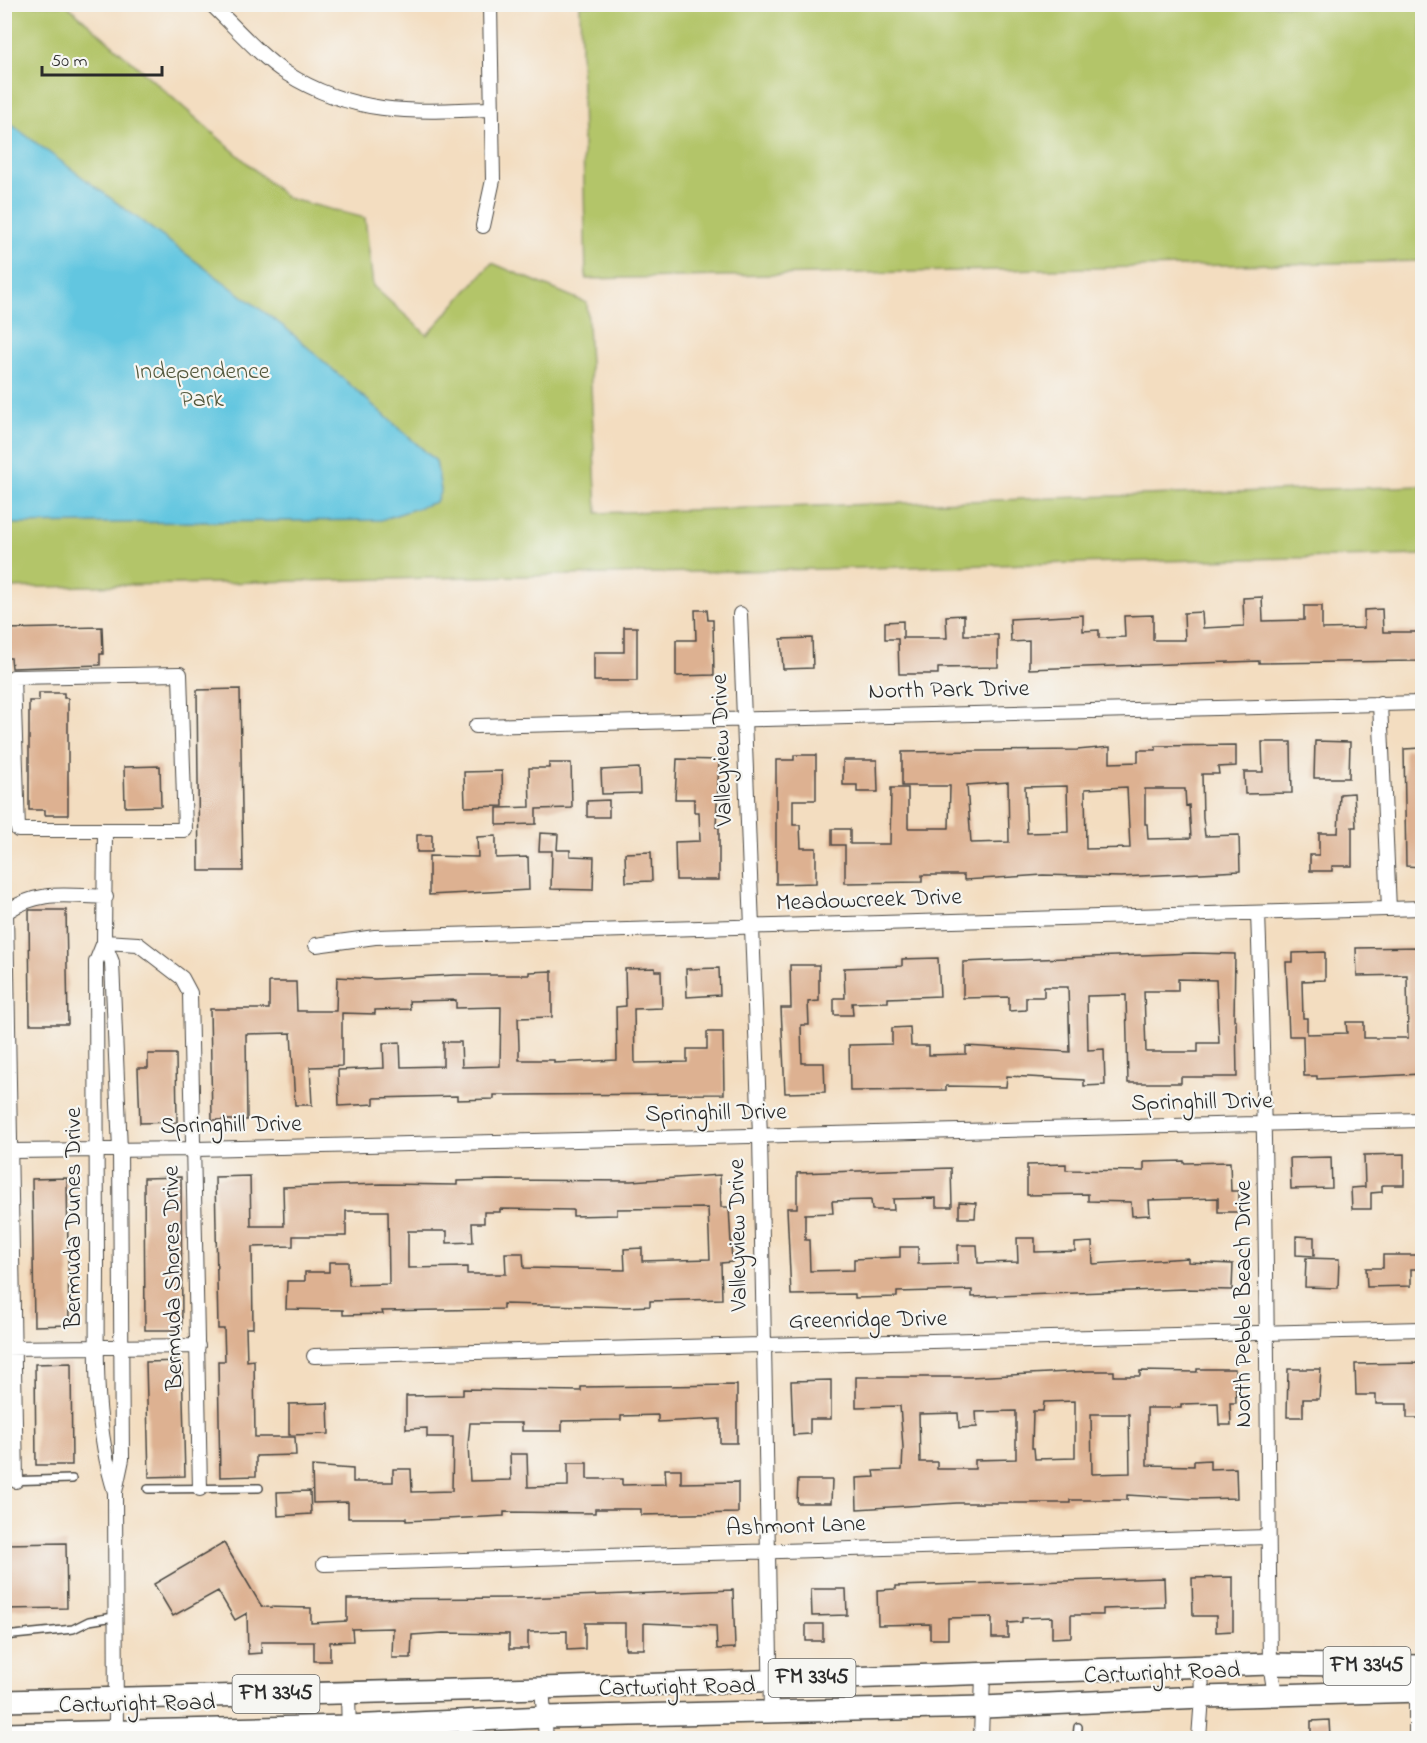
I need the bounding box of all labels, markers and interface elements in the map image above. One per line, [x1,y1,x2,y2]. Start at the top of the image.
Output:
scale bar [42,39,162,77]
text: 50 m [51,49,88,75]
park label: Independence Park [135,355,270,418]
street label: North Park Drive [868,672,1030,710]
street label: Valleyview Drive [703,673,744,828]
street label: Meadowcreek Drive [775,880,963,922]
street label: Springhill Drive [1131,1084,1273,1122]
street label: Springhill Drive [645,1095,787,1133]
street label: Bermuda Dunes Drive [57,1107,92,1330]
street label: Springhill Drive [160,1107,302,1145]
street label: Valleyview Drive [720,1158,759,1313]
street label: Bermuda Shores Drive [155,1165,193,1392]
street label: North Pebble Beach Drive [1227,1180,1262,1428]
street label: Greenridge Drive [788,1302,948,1340]
street label: Ashmont Lane [726,1507,867,1547]
road number: FM 3345 [1324,1647,1410,1685]
street label: Cartwright Road [1083,1654,1241,1694]
road number: FM 3345 [768,1659,856,1697]
street label: Cartwright Road [598,1669,756,1707]
road number: FM 3345 [232,1675,320,1713]
street label: Cartwright Road [58,1686,216,1724]

